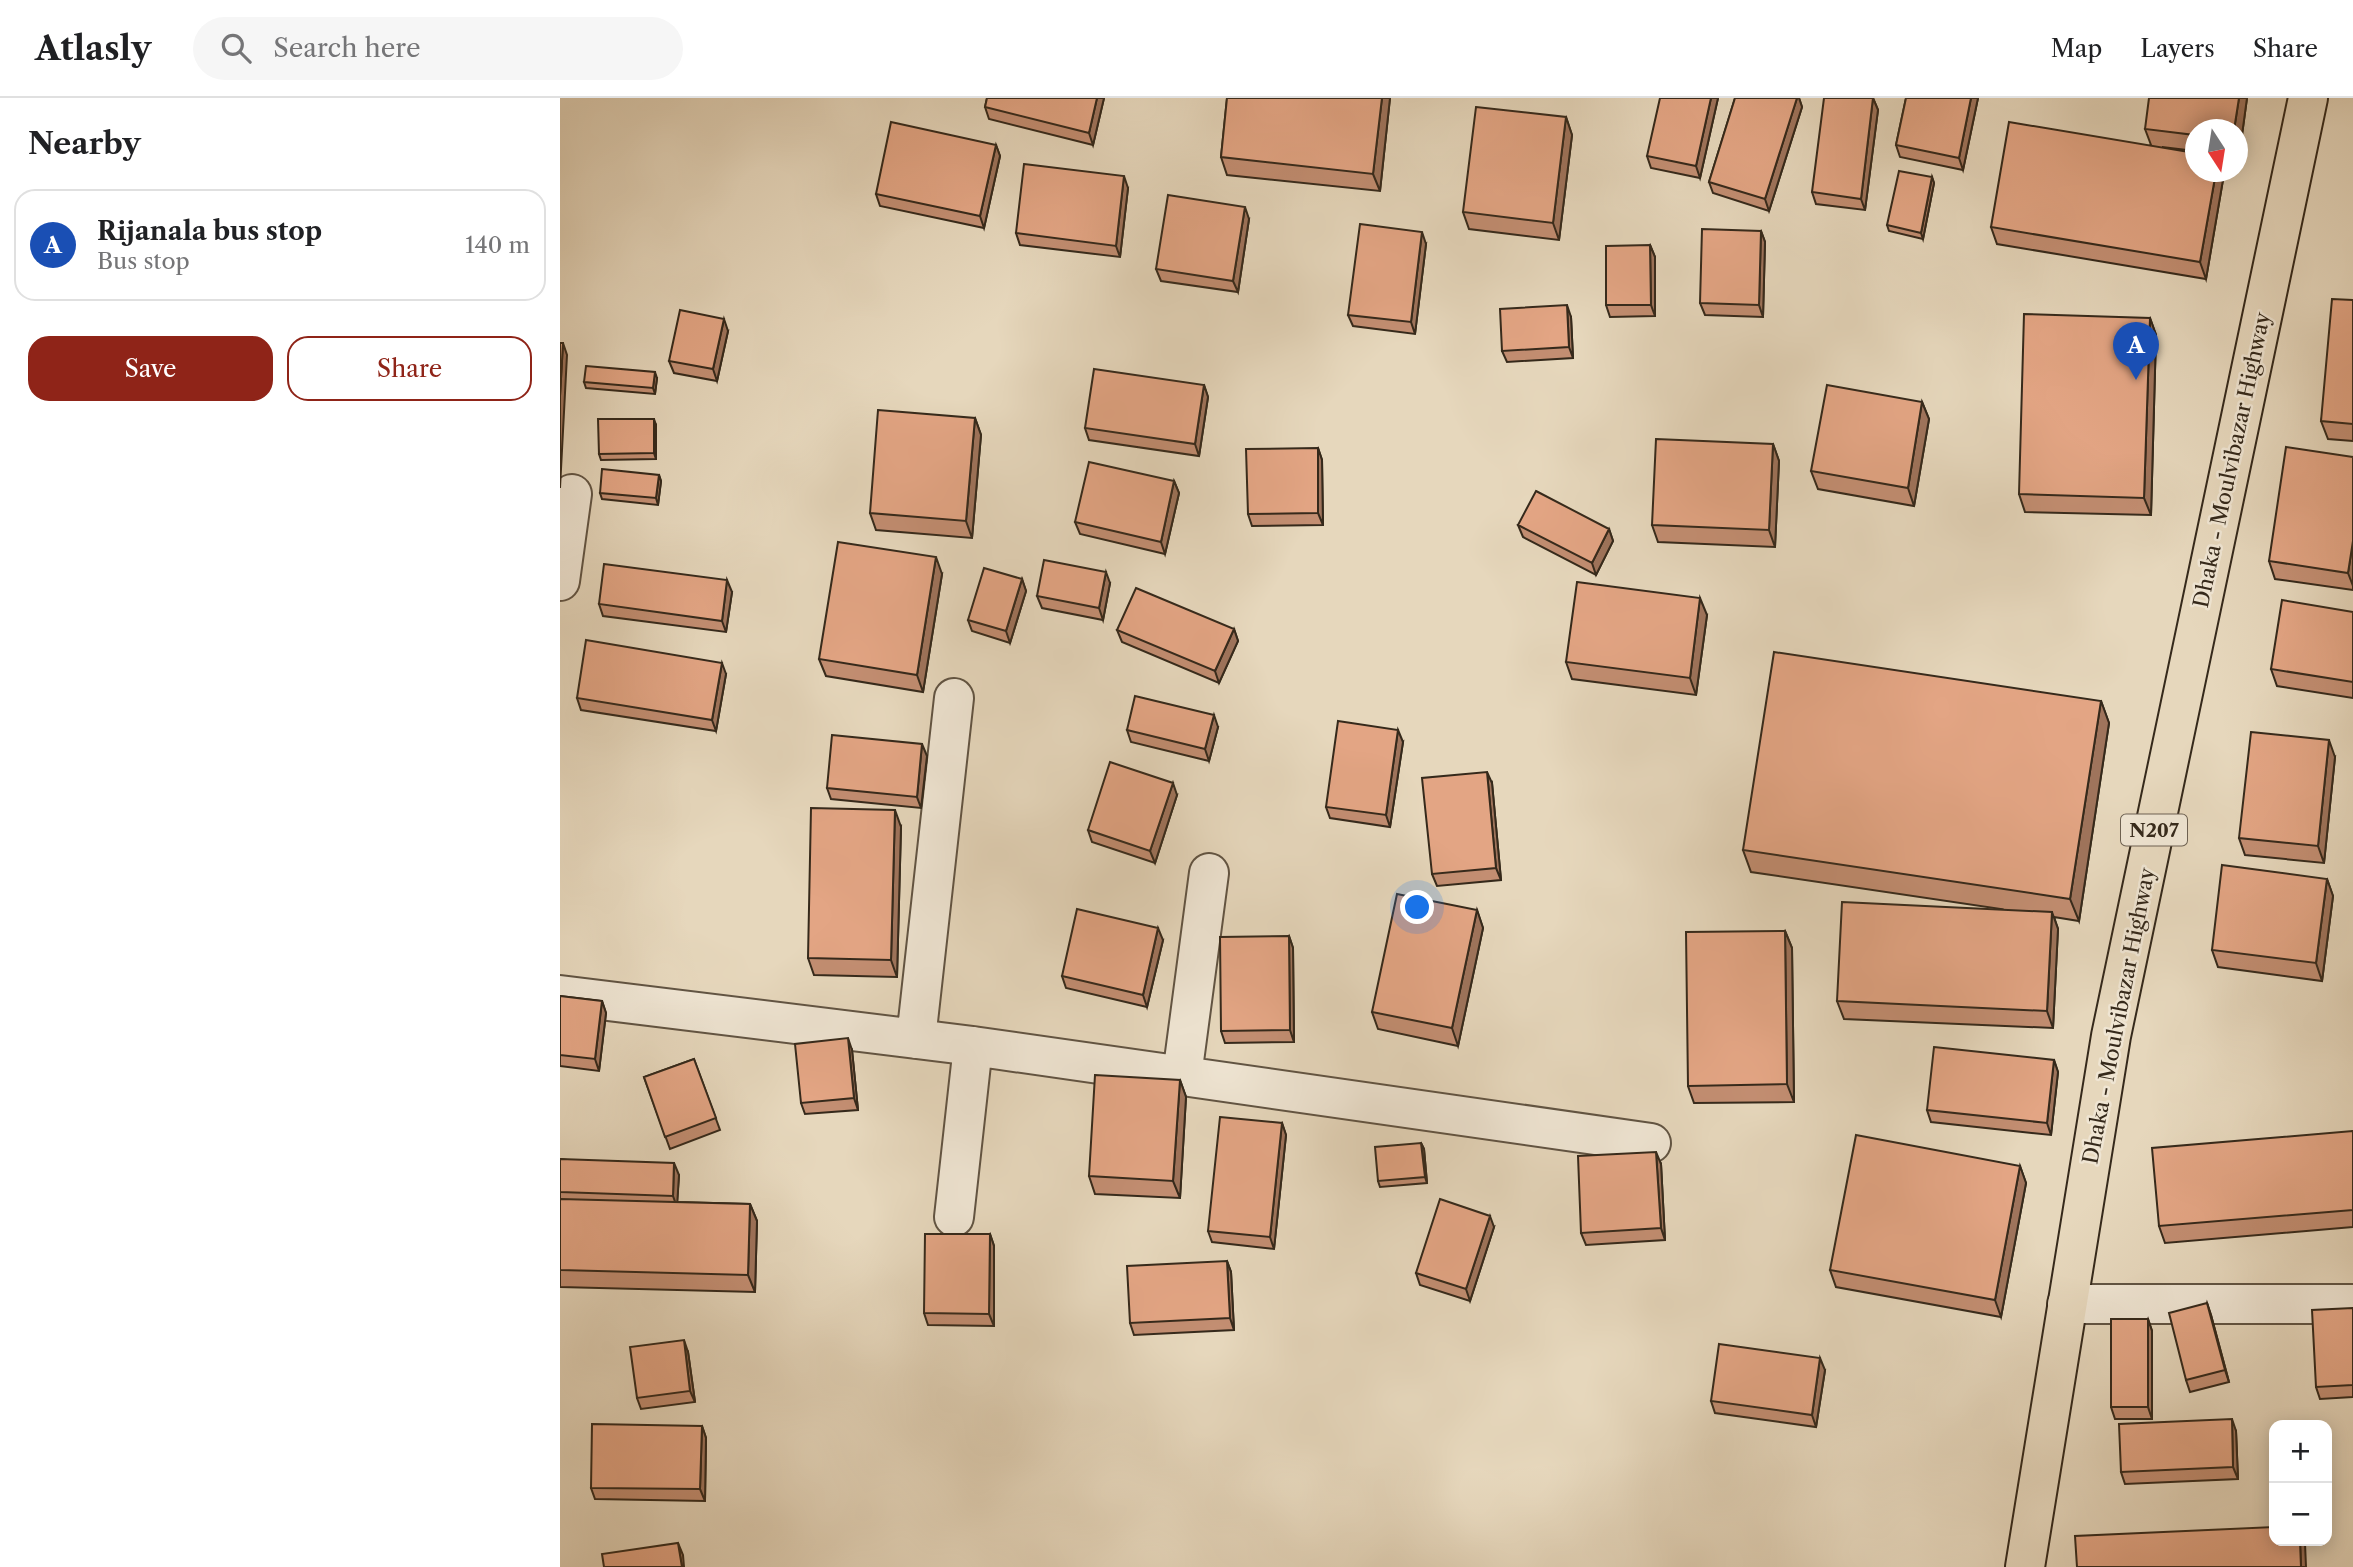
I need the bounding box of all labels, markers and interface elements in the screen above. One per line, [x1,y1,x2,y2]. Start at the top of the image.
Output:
search box [193,17,683,80]
text: Atlasly [35,28,151,69]
icon: search [217,29,255,67]
text: Search here [273,32,420,64]
text: Map [2051,34,2102,63]
text: Layers [2140,34,2215,63]
text: Share [2253,34,2318,63]
north arrow [2185,119,2248,182]
text: Nearby [28,125,141,162]
text: Rijanala bus stop [97,215,322,247]
text: A [44,231,62,259]
text: 140 m [465,231,530,259]
text: Bus stop [97,247,190,275]
street label: Dhaka - Moulvibazar Highway [2188,310,2275,610]
pin: A [2113,322,2159,380]
button: Save [28,336,273,401]
button: Share [287,336,532,401]
road number: N207 [2121,814,2187,846]
street label: Dhaka - Moulvibazar Highway [2077,865,2160,1166]
your location [1400,890,1434,924]
map controls [2269,1420,2332,1546]
button: + [2269,1420,2332,1483]
button: − [2269,1483,2332,1546]

